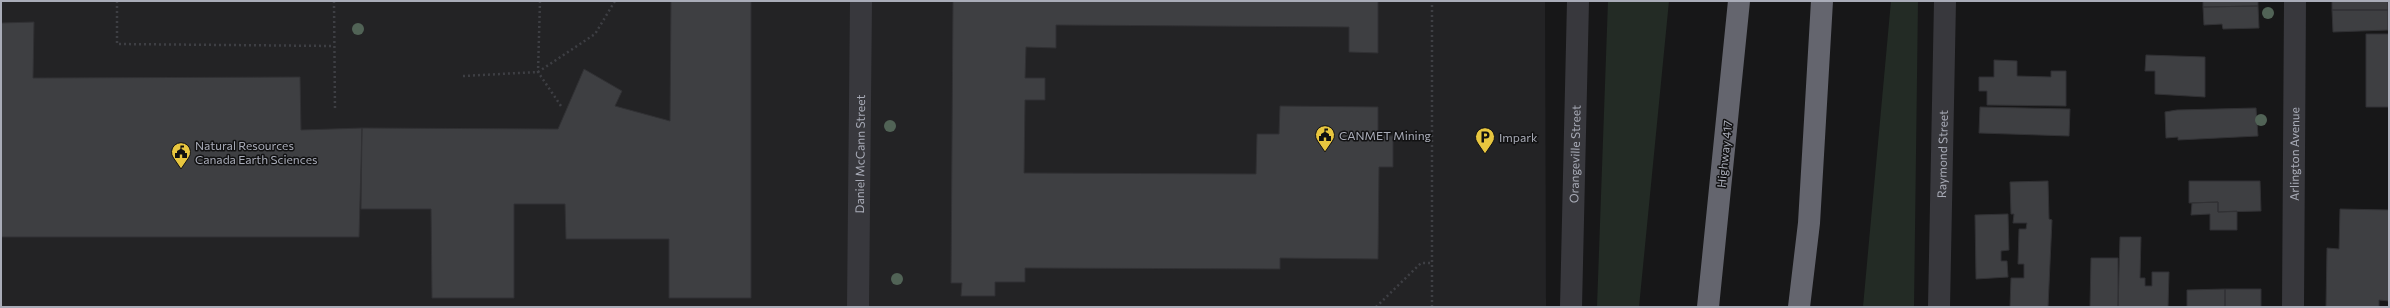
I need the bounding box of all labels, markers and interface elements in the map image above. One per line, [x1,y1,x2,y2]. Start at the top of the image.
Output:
street label: Daniel McCann Street [852,94,867,213]
street label: Orangeville Street [1566,105,1583,203]
street label: Arlington Avenue [2287,107,2301,201]
street label: Raymond Street [1934,110,1950,198]
street label: Highway 417 [1713,120,1735,188]
public building icon: CANMET Mining [1314,124,1336,152]
parking icon: Impark [1474,126,1496,154]
place label: CANMET Mining [1339,128,1432,142]
place label: Impark [1499,130,1538,144]
place label: Natural Resources Canada Earth Sciences [195,138,317,166]
public building icon: Natural Resources Canada Earth Sciences [170,141,192,169]

